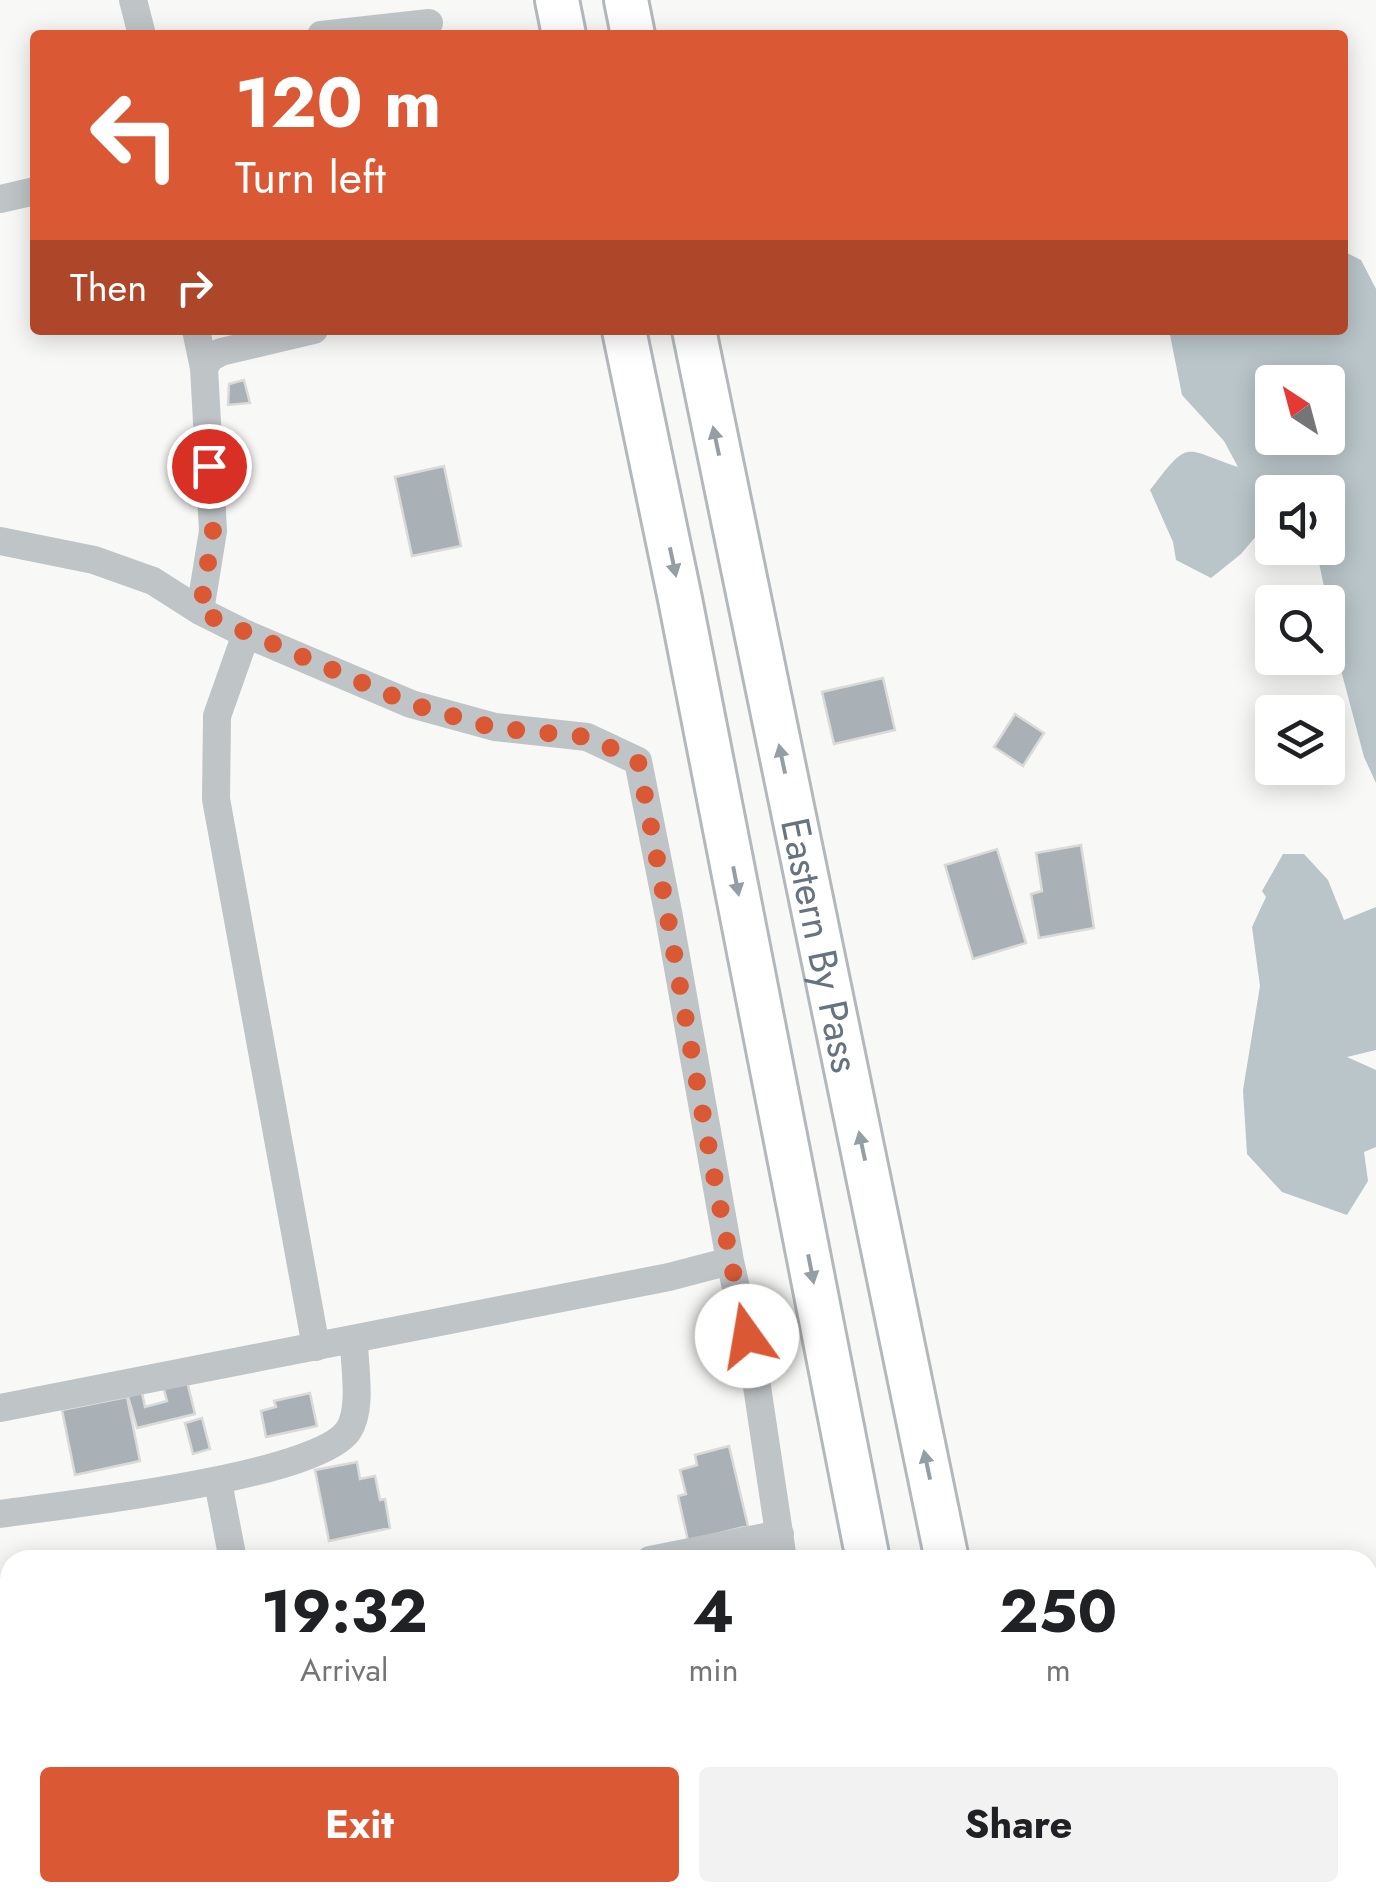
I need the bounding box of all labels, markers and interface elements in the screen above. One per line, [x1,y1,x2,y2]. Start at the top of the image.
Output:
text: 120 m [235,52,441,153]
icon: left [70,70,200,200]
text: Turn left [235,145,386,210]
text: Then [70,260,147,315]
icon: right [167,260,222,315]
north arrow [1255,365,1345,455]
map controls [1255,365,1345,785]
pin [167,424,252,509]
one-way arrow [708,425,724,456]
icon: arrive [182,439,237,494]
button: sound [1255,475,1345,565]
one-way arrow [665,547,681,578]
button: search [1255,585,1345,675]
button: layers [1255,695,1345,785]
one-way arrow [773,743,789,774]
street label: Eastern By Pass [766,813,875,1078]
one-way arrow [728,866,744,897]
one-way arrow [853,1130,869,1161]
one-way arrow [804,1254,820,1285]
position arrow [695,1284,799,1388]
one-way arrow [919,1449,935,1480]
text: 19:32 [261,1568,428,1655]
text: 4 [692,1568,734,1655]
text: 250 [999,1568,1117,1655]
text: Arrival [300,1647,388,1693]
text: min [688,1647,738,1693]
text: m [1046,1647,1071,1693]
button: Exit [40,1767,679,1882]
button: Share [699,1767,1338,1882]

